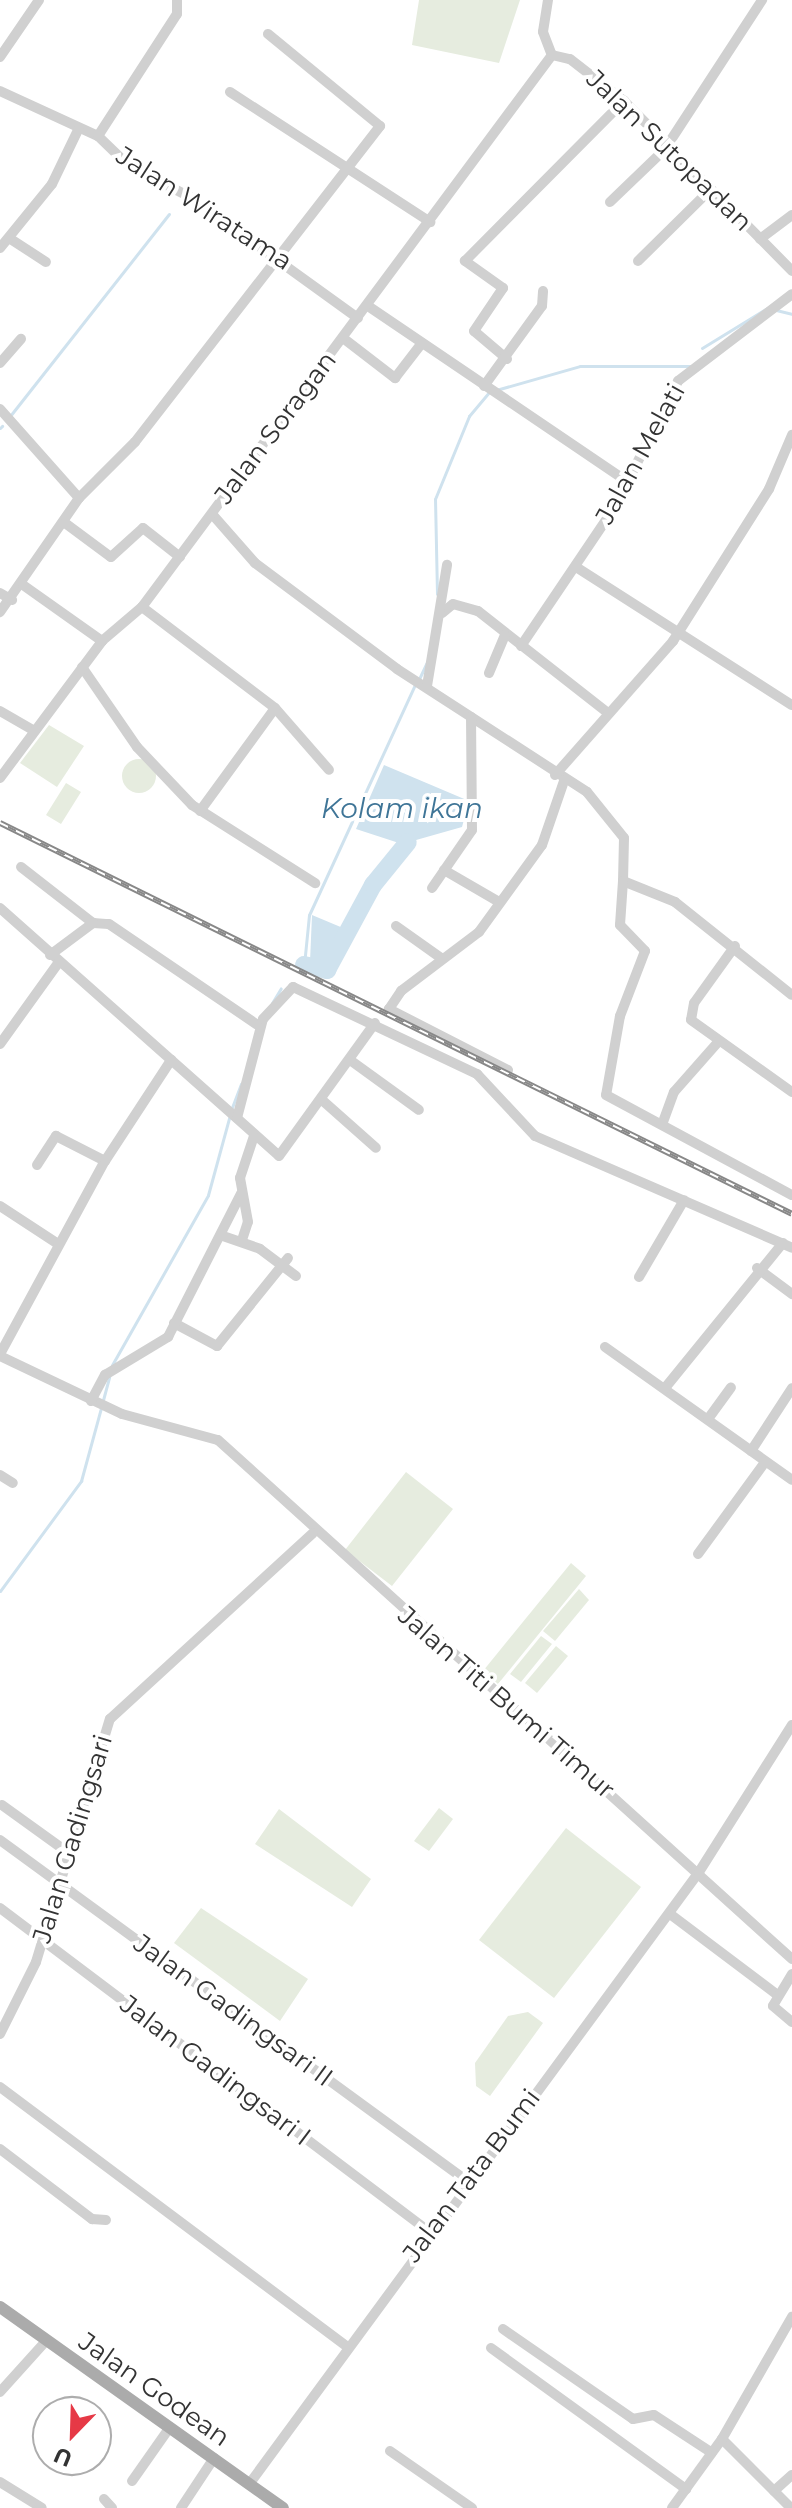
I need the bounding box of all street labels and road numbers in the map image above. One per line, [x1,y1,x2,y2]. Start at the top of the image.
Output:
street label: Jalan Sutopadan [580,64,758,238]
street label: Jalan Wiratama [110,140,298,278]
street label: Jalan Soragan [209,346,343,510]
street label: Jalan Melati [590,378,692,530]
street label: Jalan Titi Bumi Timur [391,1600,621,1806]
street label: Jalan Gadingsari [27,1731,119,1947]
street label: Jalan Gadingsari II [127,1928,339,2094]
street label: Jalan Gadingsari I [114,1989,316,2153]
street label: Jalan Tata Bumi [397,2083,547,2269]
street label: Jalan Godean [72,2326,236,2454]

